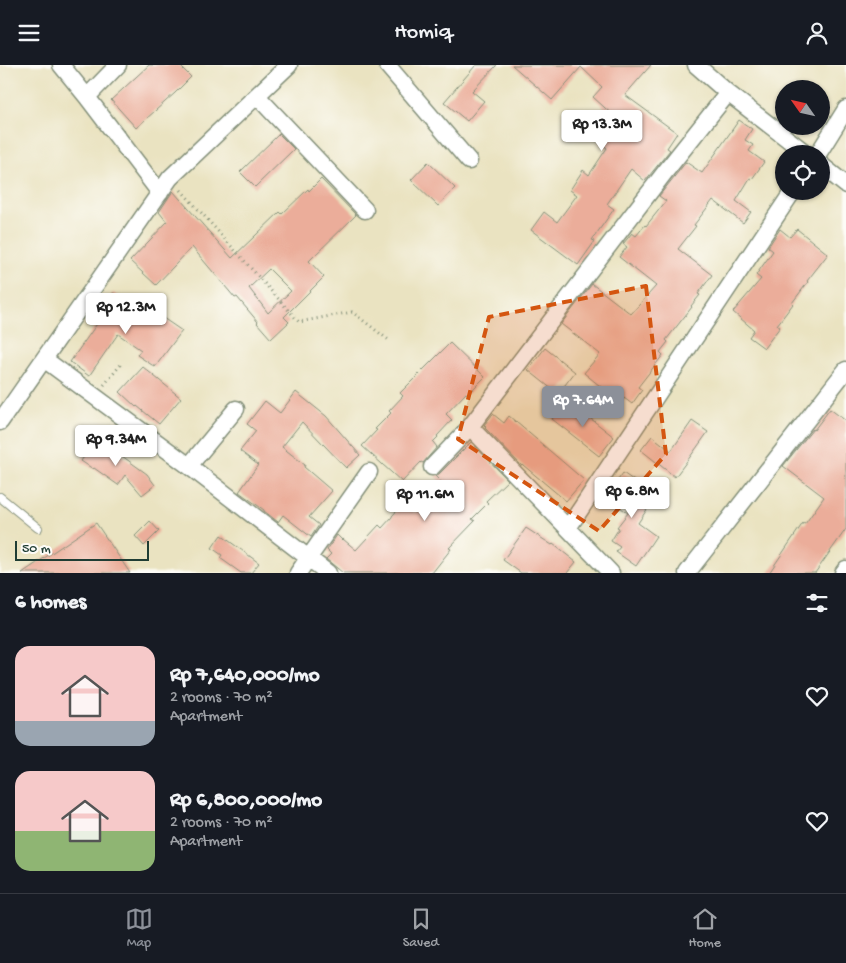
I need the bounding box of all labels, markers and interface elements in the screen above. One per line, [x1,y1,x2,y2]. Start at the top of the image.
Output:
icon: menu [15,19,43,47]
icon: person [803,19,831,47]
text: Homiq [394,20,452,46]
north arrow [775,80,830,135]
map controls [775,80,830,200]
pin: Rp 13.3M [550,109,654,152]
text: Rp 13.3M [572,116,632,135]
button: locate [775,145,830,200]
pin: Rp 12.3M [74,293,178,335]
text: Rp 12.3M [97,299,155,318]
pin: Rp 7.64M [531,385,635,428]
text: Rp 7.64M [553,392,613,411]
pin: Rp 9.34M [64,425,168,467]
text: Rp 9.34M [86,431,146,450]
pin: Rp 6.8M [586,477,678,519]
pin: Rp 11.6M [373,479,477,522]
text: Rp 6.8M [605,483,659,502]
text: Rp 11.6M [396,486,454,505]
scale bar [15,538,149,561]
text: 50 m [22,541,51,558]
icon: filters [803,589,831,617]
text: 6 homes [15,591,86,616]
text: Rp 7,640,000/mo [170,664,320,689]
icon: home [55,666,115,726]
icon: heart [803,682,831,710]
text: 2 rooms · 70 m² [170,689,273,708]
text: Apartment [170,708,242,727]
text: Rp 6,800,000/mo [170,789,322,814]
icon: home [55,791,115,851]
icon: heart [803,807,831,835]
text: 2 rooms · 70 m² [170,814,273,833]
text: Apartment [170,833,242,852]
tab: Map [125,905,153,952]
tab: Saved [403,905,439,952]
tab: Home [689,905,721,952]

